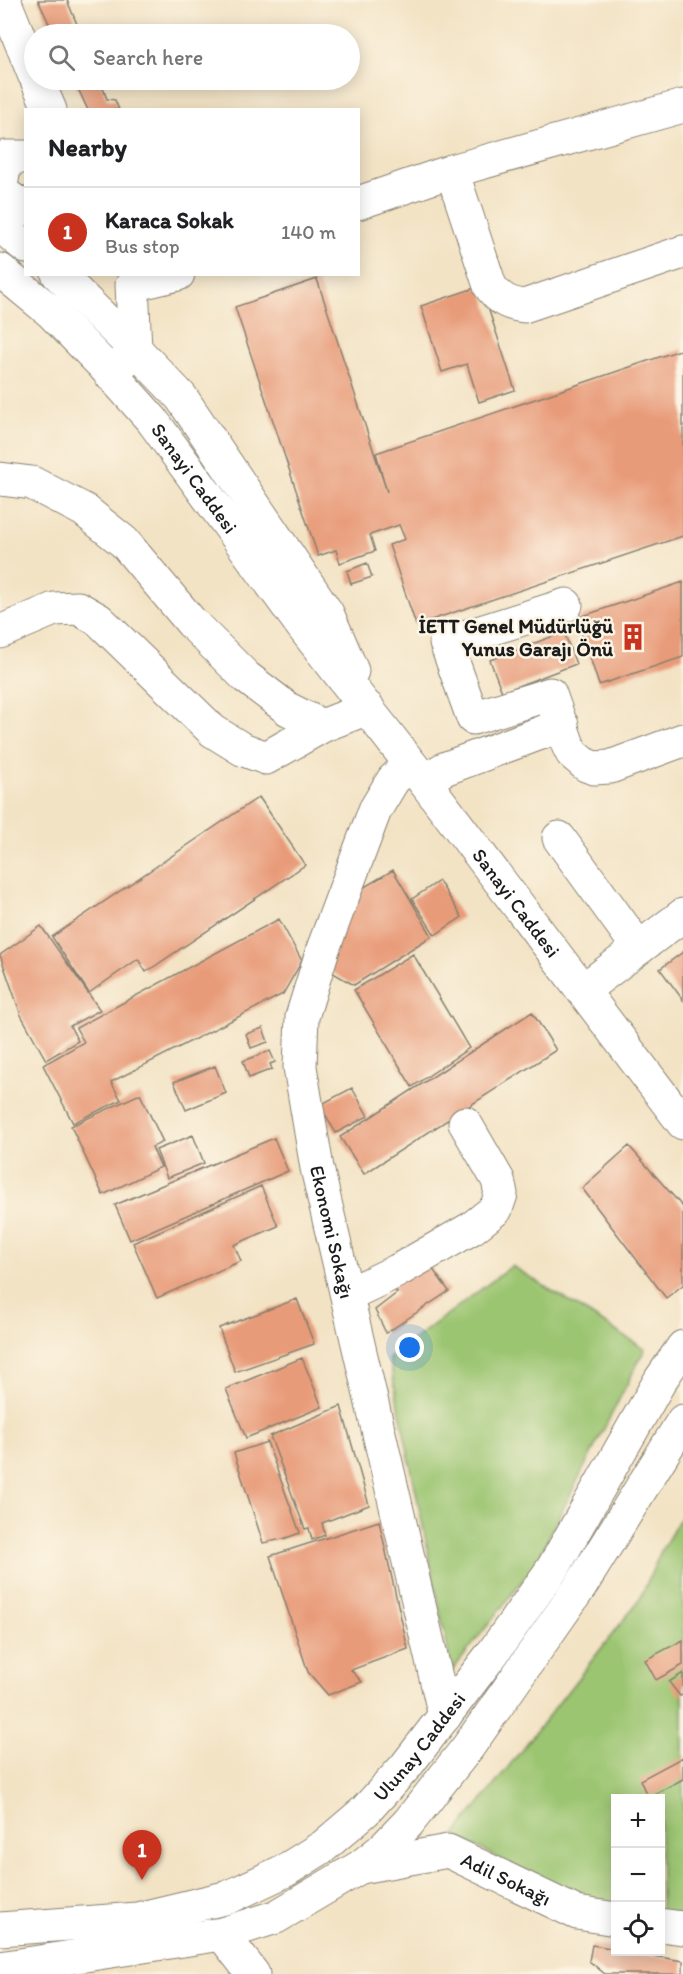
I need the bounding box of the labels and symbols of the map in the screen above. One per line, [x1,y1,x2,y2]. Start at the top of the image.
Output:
street label: Sanayi Caddesi [146,418,243,538]
place label: İETT Genel Müdürlüğü Yunus Garajı Önü [419,614,613,662]
building icon: İETT Genel Müdürlüğü Yunus Garajı Önü [618,622,648,652]
street label: Sanayi Caddesi [467,844,565,962]
street label: Ekonomi Sokağı [305,1163,359,1301]
your location [395,1333,424,1362]
street label: Ulunay Caddesi [368,1687,470,1806]
pin: 1 [122,1830,162,1880]
street label: Adil Sokağı [457,1847,555,1911]

